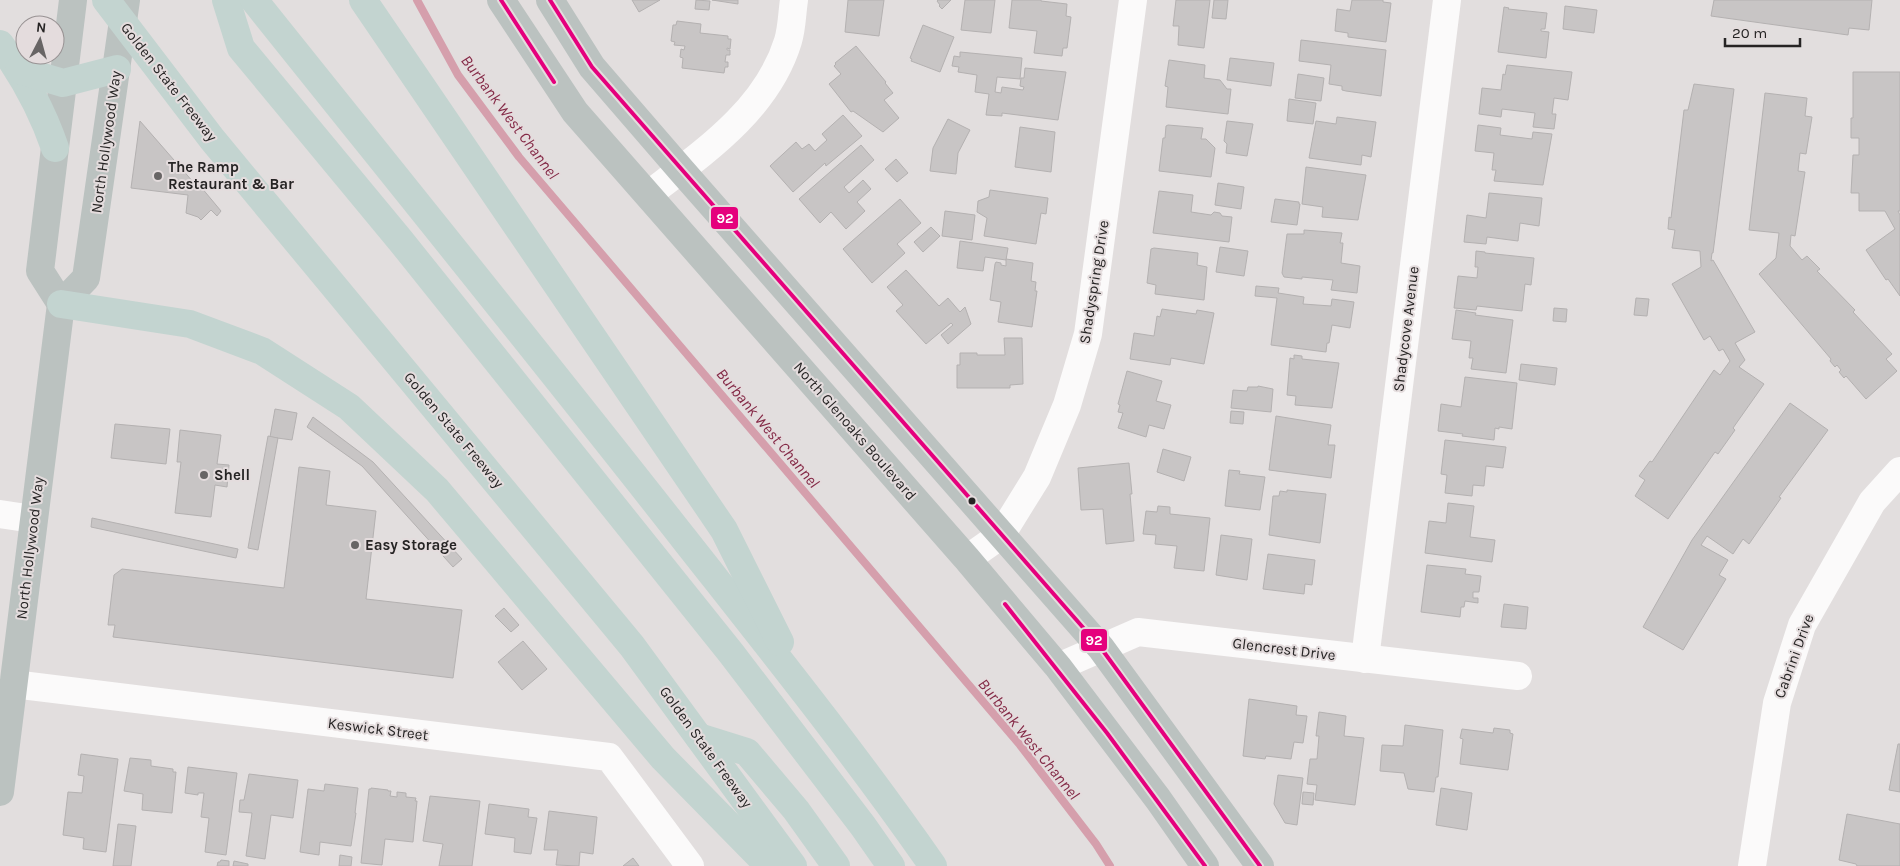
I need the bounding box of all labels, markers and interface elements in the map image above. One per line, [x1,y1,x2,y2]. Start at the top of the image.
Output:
north arrow [15,15,65,65]
scale bar [1725,15,1800,47]
text: N [35,19,47,37]
street label: Golden State Freeway [117,19,221,145]
text: 20 m [1732,24,1767,42]
water label: Burbank West Channel [457,51,563,183]
street label: North Hollywood Way [87,70,125,214]
place label: The Ramp Restaurant & Bar [168,158,294,193]
marker: The Ramp Restaurant & Bar [152,170,164,182]
line badge: 92 [710,206,739,230]
text: 92 [716,210,734,227]
street label: Shadyspring Drive [1075,219,1113,345]
street label: Shadycove Avenue [1389,265,1423,393]
street label: North Glenoaks Boulevard [790,358,920,504]
water label: Burbank West Channel [712,364,824,492]
street label: Golden State Freeway [400,368,508,492]
place label: Shell [214,466,250,484]
marker: Shell [198,469,210,481]
street label: North Hollywood Way [12,476,48,620]
unlabelled marker [967,496,977,506]
place label: Easy Storage [365,536,457,554]
marker: Easy Storage [349,539,361,551]
street label: Cabrini Drive [1770,611,1818,701]
line badge: 92 [1080,628,1108,652]
text: 92 [1085,632,1103,649]
street label: Glencrest Drive [1231,634,1337,664]
water label: Burbank West Channel [974,675,1084,803]
street label: Golden State Freeway [656,683,756,811]
street label: Keswick Street [327,714,430,744]

